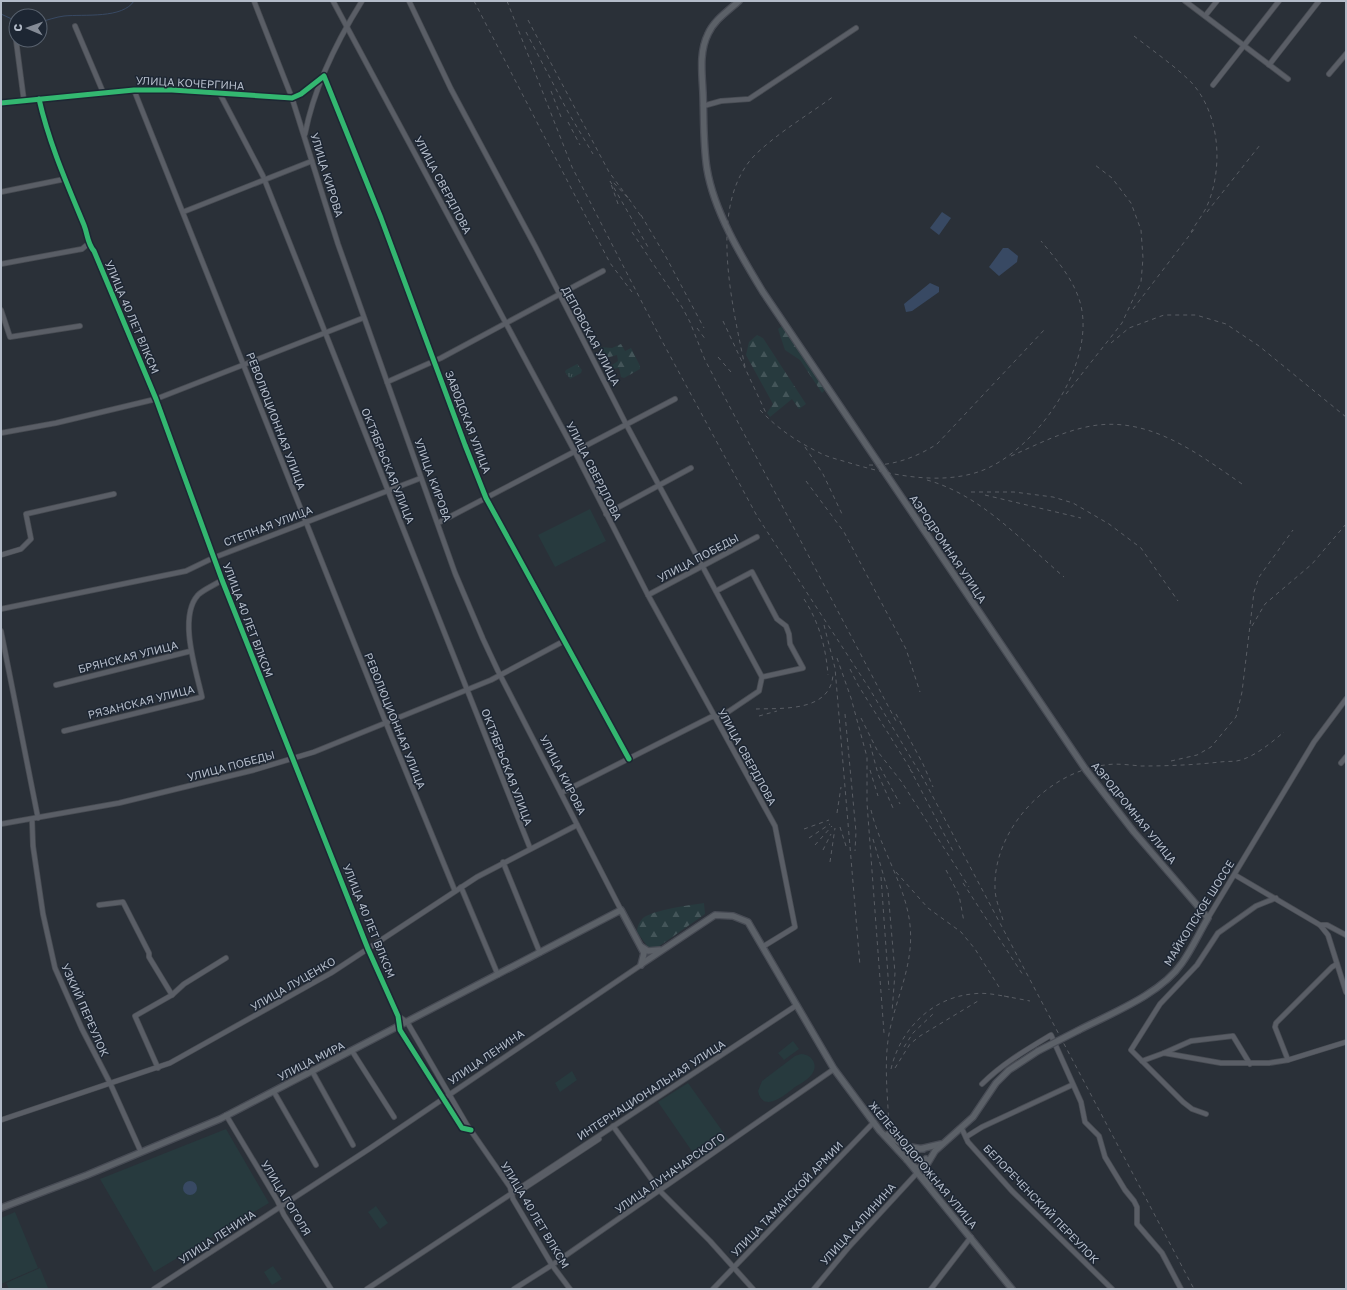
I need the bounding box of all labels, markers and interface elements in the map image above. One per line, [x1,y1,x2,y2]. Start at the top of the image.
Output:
north arrow [8,8,48,48]
text: С [11,23,24,32]
street label: УЛИЦА КОЧЕРГИНА [135,73,245,92]
street label: УЛИЦА КИРОВА [308,131,347,219]
street label: УЛИЦА СВЕРДЛОВА [412,134,475,236]
street label: УЛИЦА 40 ЛЕТ ВЛКСМ [103,258,162,375]
street label: ДЕПОВСКАЯ УЛИЦА [560,284,623,388]
street label: РЕВОЛЮЦИОННАЯ УЛИЦА [244,350,309,492]
street label: ЗАВОДСКАЯ УЛИЦА [443,368,494,476]
street label: ОКТЯБРЬСКАЯ УЛИЦА [359,406,418,526]
street label: УЛИЦА СВЕРДЛОВА [564,419,625,523]
street label: УЛИЦА КИРОВА [412,436,455,524]
street label: АЭРОДРОМНАЯ УЛИЦА [907,492,990,606]
street label: СТЕПНАЯ УЛИЦА [222,502,315,548]
street label: УЛИЦА ПОБЕДЫ [655,531,741,584]
street label: УЛИЦА 40 ЛЕТ ВЛКСМ [221,561,276,679]
street label: БРЯНСКАЯ УЛИЦА [77,638,180,675]
street label: РЕВОЛЮЦИОННАЯ УЛИЦА [362,651,429,791]
street label: РЯЗАНСКАЯ УЛИЦА [86,682,196,721]
street label: УЛИЦА СВЕРДЛОВА [715,706,780,808]
street label: ОКТЯБРЬСКАЯ УЛИЦА [479,707,536,828]
street label: УЛИЦА КИРОВА [538,733,589,817]
street label: УЛИЦА ПОБЕДЫ [186,748,276,783]
street label: АЭРОДРОМНАЯ УЛИЦА [1089,759,1180,867]
street label: МАЙКОПСКОЕ ШОССЕ [1161,857,1237,968]
street label: УЛИЦА 40 ЛЕТ ВЛКСМ [341,862,398,980]
street label: УЛИЦА ЛУЦЕНКО [248,954,338,1013]
street label: УЗКИЙ ПЕРЕУЛОК [59,961,112,1059]
street label: УЛИЦА ЛЕНИНА [445,1026,527,1087]
street label: ИНТЕРНАЦИОНАЛЬНАЯ УЛИЦА [574,1036,728,1142]
street label: УЛИЦА МИРА [275,1038,347,1083]
street label: ЖЕЛЕЗНОДОРОЖНАЯ УЛИЦА [866,1099,981,1231]
street label: УЛИЦА ЛУНАЧАРСКОГО [612,1130,727,1216]
street label: УЛИЦА ТАМАНСКОЙ АРМИИ [728,1138,845,1259]
street label: БЕЛОРЕЧЕНСКИЙ ПЕРЕУЛОК [981,1141,1102,1266]
street label: УЛИЦА ГОГОЛЯ [259,1158,314,1238]
street label: УЛИЦА 40 ЛЕТ ВЛКСМ [498,1159,572,1270]
street label: УЛИЦА КАЛИНИНА [817,1179,898,1267]
street label: УЛИЦА ЛЕНИНА [176,1207,258,1266]

